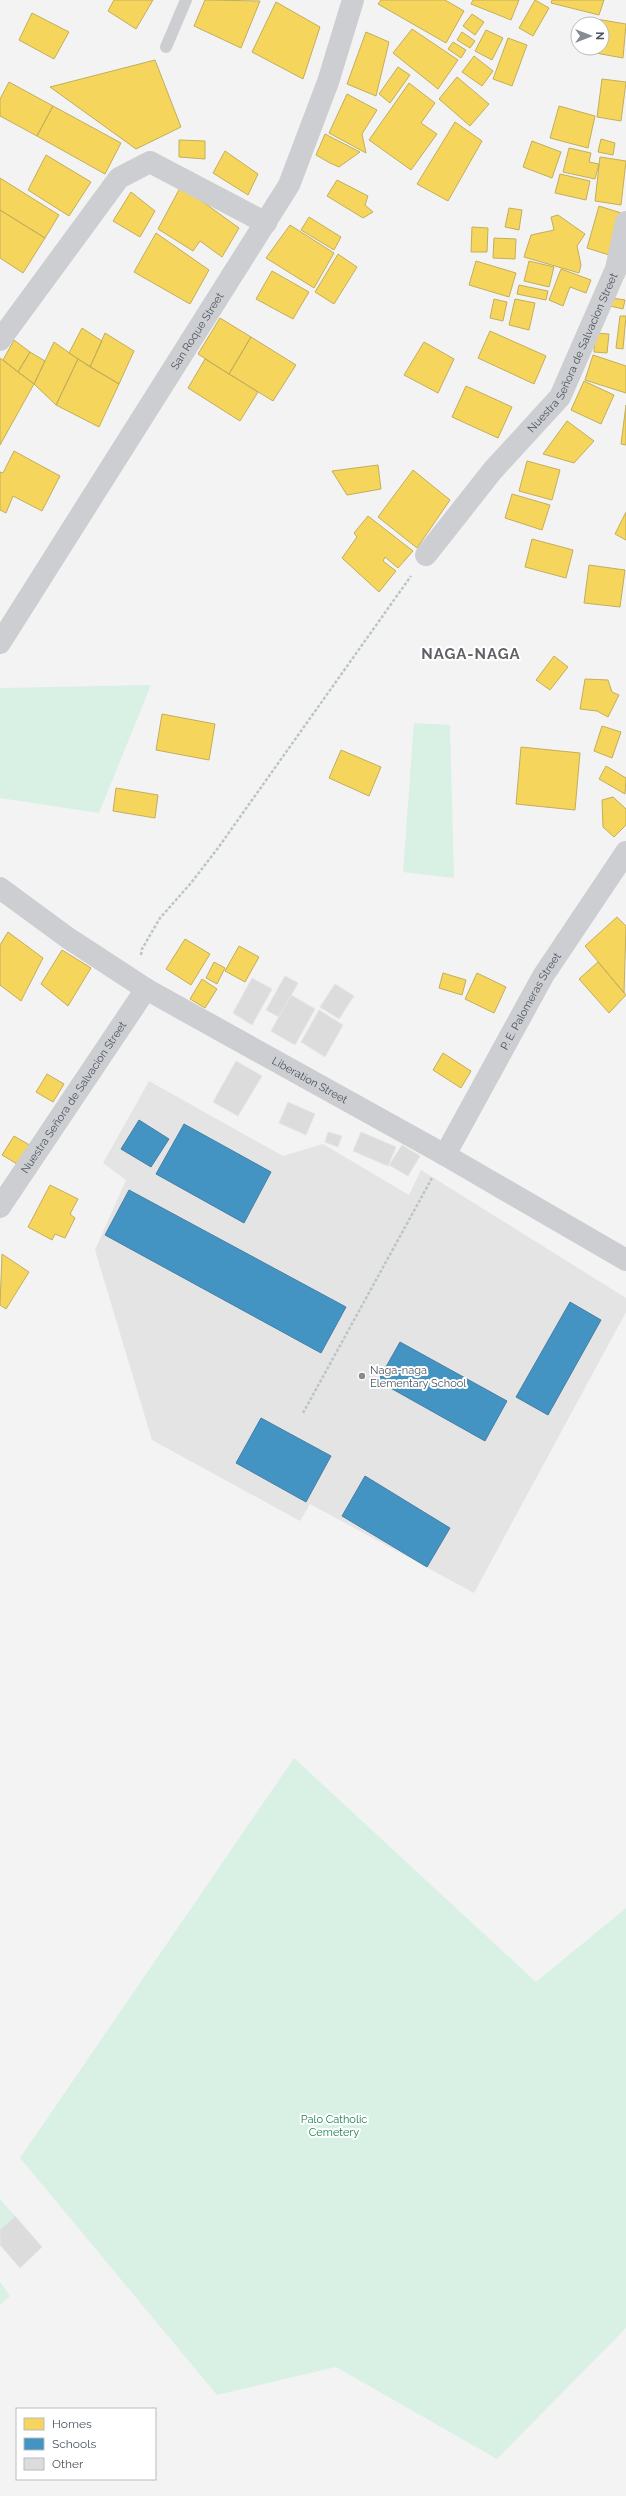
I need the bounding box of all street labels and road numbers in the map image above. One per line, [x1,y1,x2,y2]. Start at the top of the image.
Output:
street label: Nuestra Señora de Salvacion Street [525,271,620,435]
street label: San Roque Street [168,290,226,372]
street label: P. E. Palomeras Street [497,950,563,1052]
street label: Nuestra Señora de Salvacion Street [18,1019,129,1176]
street label: Liberation Street [270,1054,350,1106]

